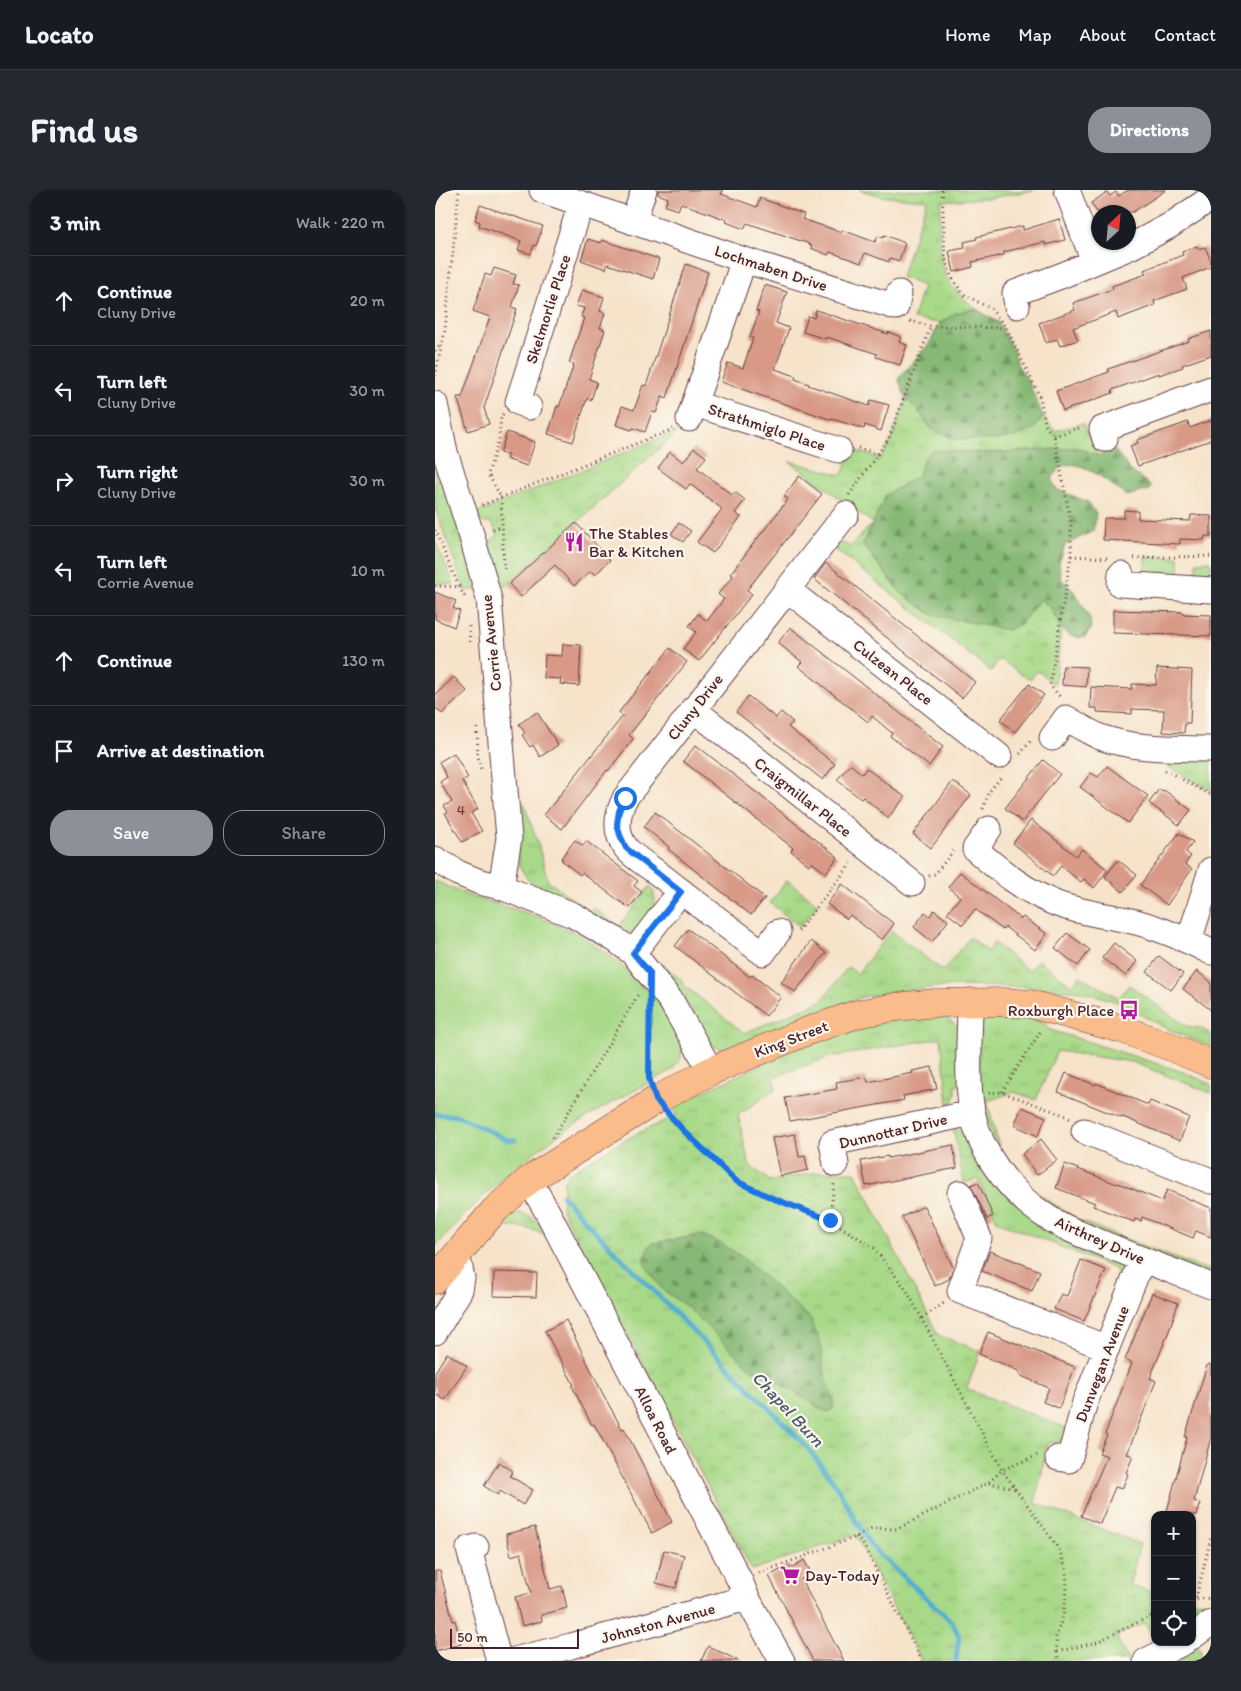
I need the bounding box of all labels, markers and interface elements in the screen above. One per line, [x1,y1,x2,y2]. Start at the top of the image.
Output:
text: Locato [25,20,94,49]
text: Home [945,24,991,46]
text: Map [1019,24,1052,46]
text: About [1080,24,1126,46]
text: Contact [1154,24,1216,46]
button: Directions [1088,107,1211,153]
text: Find us [30,109,138,151]
north arrow [1091,205,1136,250]
text: 3 min [50,210,100,235]
text: Walk · 220 m [296,213,385,232]
street label: Lochmaben Drive [712,241,830,295]
street label: Skelmorlie Place [521,252,575,366]
text: Continue [97,280,172,303]
icon: ahead [50,287,78,315]
text: 20 m [350,291,385,310]
text: Cluny Drive [97,303,176,322]
text: Turn left [97,370,167,393]
icon: left [50,377,78,405]
text: 30 m [349,381,385,400]
text: Cluny Drive [97,393,176,412]
street label: Strathmiglo Place [706,399,828,455]
text: Turn right [97,460,178,483]
icon: right [50,467,78,495]
text: 30 m [349,471,385,490]
text: Cluny Drive [97,483,176,502]
place label: The Stables Bar & Kitchen [589,524,684,561]
restaurant icon: The Stables Bar & Kitchen [563,531,585,553]
text: Turn left [97,550,167,573]
icon: left [50,557,78,585]
text: 10 m [351,561,385,580]
text: Corrie Avenue [97,573,194,592]
street label: Corrie Avenue [476,593,506,692]
street label: Culzean Place [849,635,937,709]
icon: ahead [50,647,78,675]
text: Continue [97,649,172,672]
text: 130 m [342,651,385,670]
street label: Cluny Drive [663,670,727,744]
icon: arrive [50,737,78,765]
text: Arrive at destination [97,739,264,762]
street label: Craigmillar Place [750,753,856,841]
route start [614,787,637,810]
house number: 4 [457,802,466,819]
button: Save [50,810,213,856]
button: Share [223,810,385,856]
bus stop icon: Roxburgh Place [1118,999,1140,1021]
place label: Roxburgh Place [1008,1001,1114,1020]
street label: King Street [751,1016,831,1062]
street label: Dunnottar Drive [837,1109,949,1153]
route end [819,1209,842,1232]
street label: Airthrey Drive [1052,1212,1148,1268]
street label: Dunvegan Avenue [1071,1303,1133,1425]
water label: Chapel Burn [747,1367,829,1452]
street label: Alloa Road [631,1383,681,1457]
map controls [1151,1511,1196,1646]
button: + [1151,1511,1196,1556]
button: − [1151,1556,1196,1601]
supermarket icon: Day-Today [779,1564,801,1586]
place label: Day-Today [805,1566,880,1585]
street label: Johnston Avenue [599,1599,717,1647]
button: locate [1151,1601,1196,1646]
scale bar [450,1626,579,1649]
text: 50 m [457,1629,488,1646]

